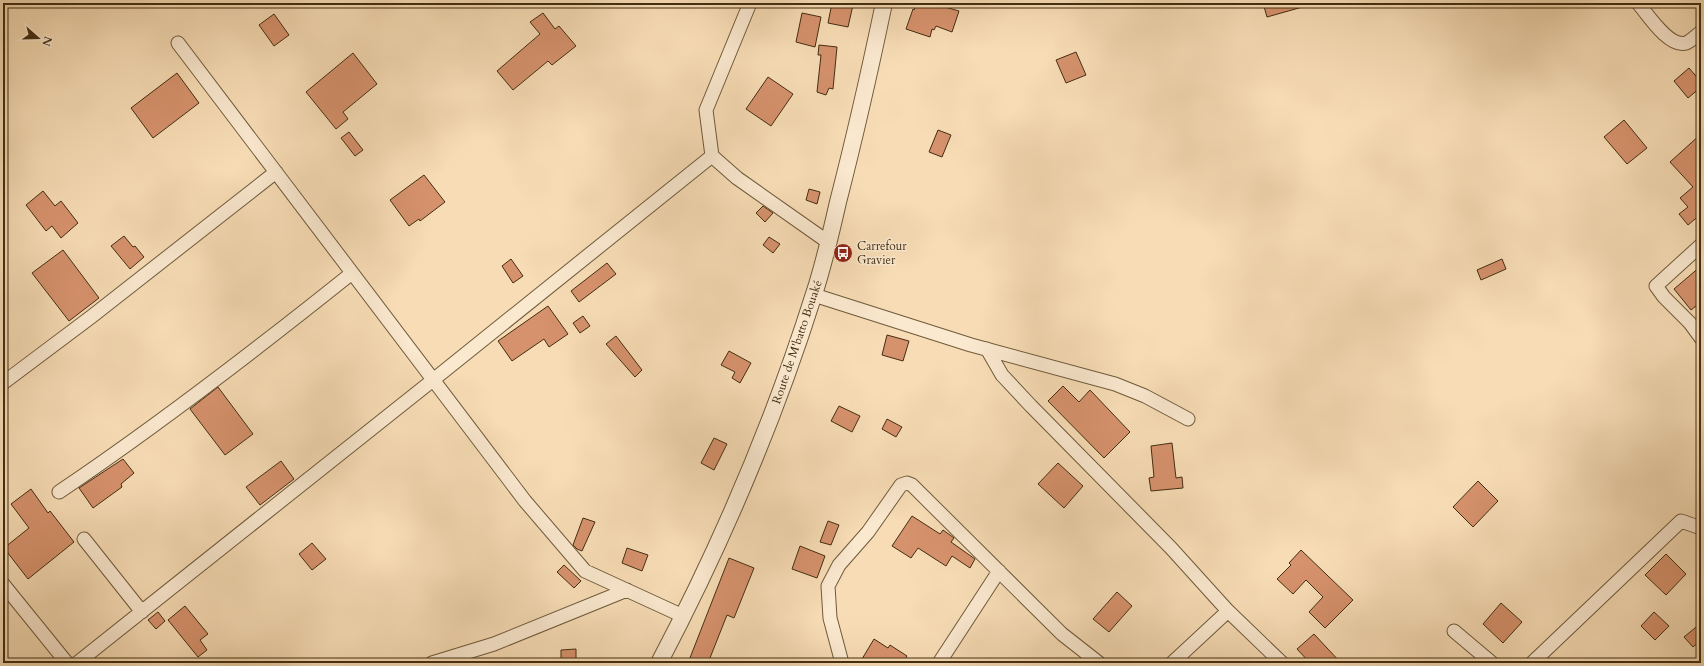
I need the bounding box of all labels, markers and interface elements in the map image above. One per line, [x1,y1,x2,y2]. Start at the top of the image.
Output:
north arrow [18,18,58,58]
text: N [38,34,56,49]
place label: Carrefour Gravier [857,238,907,268]
bus stop icon: Carrefour Gravier [832,242,854,264]
street label: Route de M'batto Bouaké [768,278,826,406]

